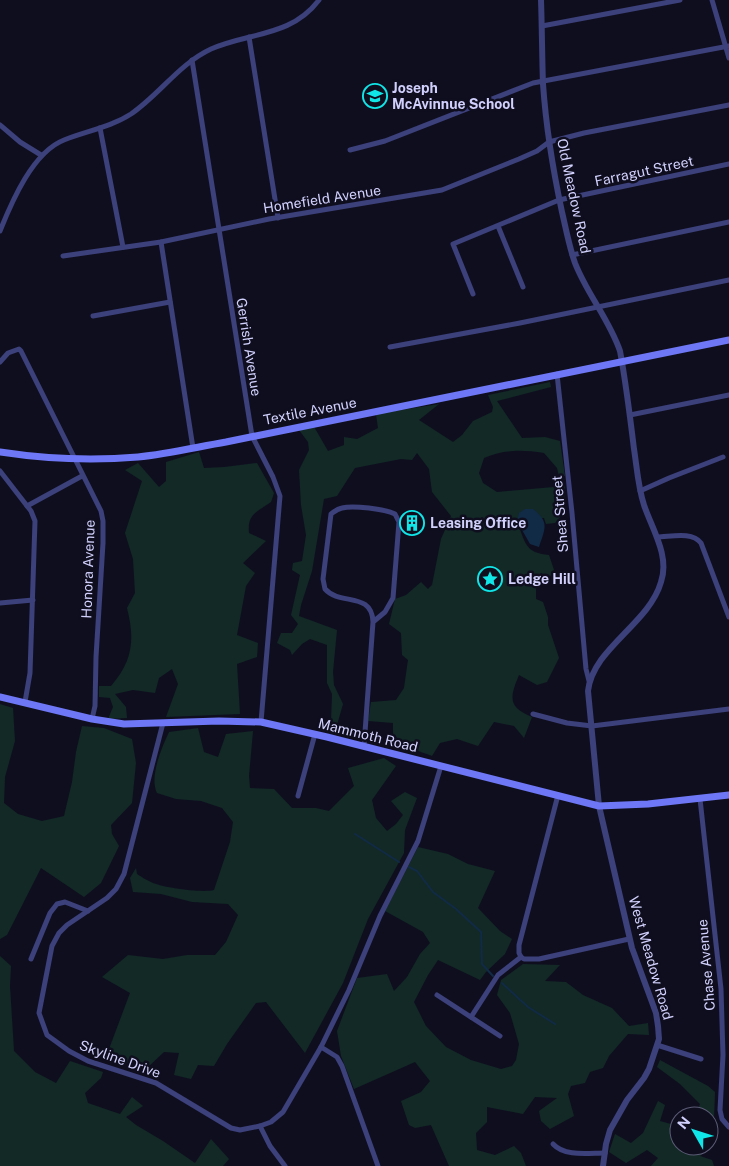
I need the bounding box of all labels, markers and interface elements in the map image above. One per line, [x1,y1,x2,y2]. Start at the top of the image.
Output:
place label: Joseph McAvinnue School [392,80,515,112]
school or university icon: Joseph McAvinnue School [362,83,388,109]
street label: Old Meadow Road [554,137,594,255]
street label: Farragut Street [593,153,695,189]
street label: Homefield Avenue [262,182,382,216]
street label: Gerrish Avenue [233,297,265,397]
street label: Textile Avenue [262,394,358,428]
street label: Shea Street [549,475,571,553]
building icon: Leasing Office [399,510,425,536]
place label: Leasing Office [430,515,526,531]
street label: Honora Avenue [78,519,98,619]
place icon: Ledge Hill [477,566,503,592]
place label: Ledge Hill [508,571,576,587]
street label: Mammoth Road [317,715,419,755]
street label: West Meadow Road [626,894,676,1022]
street label: Chase Avenue [694,919,718,1011]
street label: Skyline Drive [77,1037,163,1081]
north arrow [669,1106,719,1156]
text: N [674,1114,694,1132]

